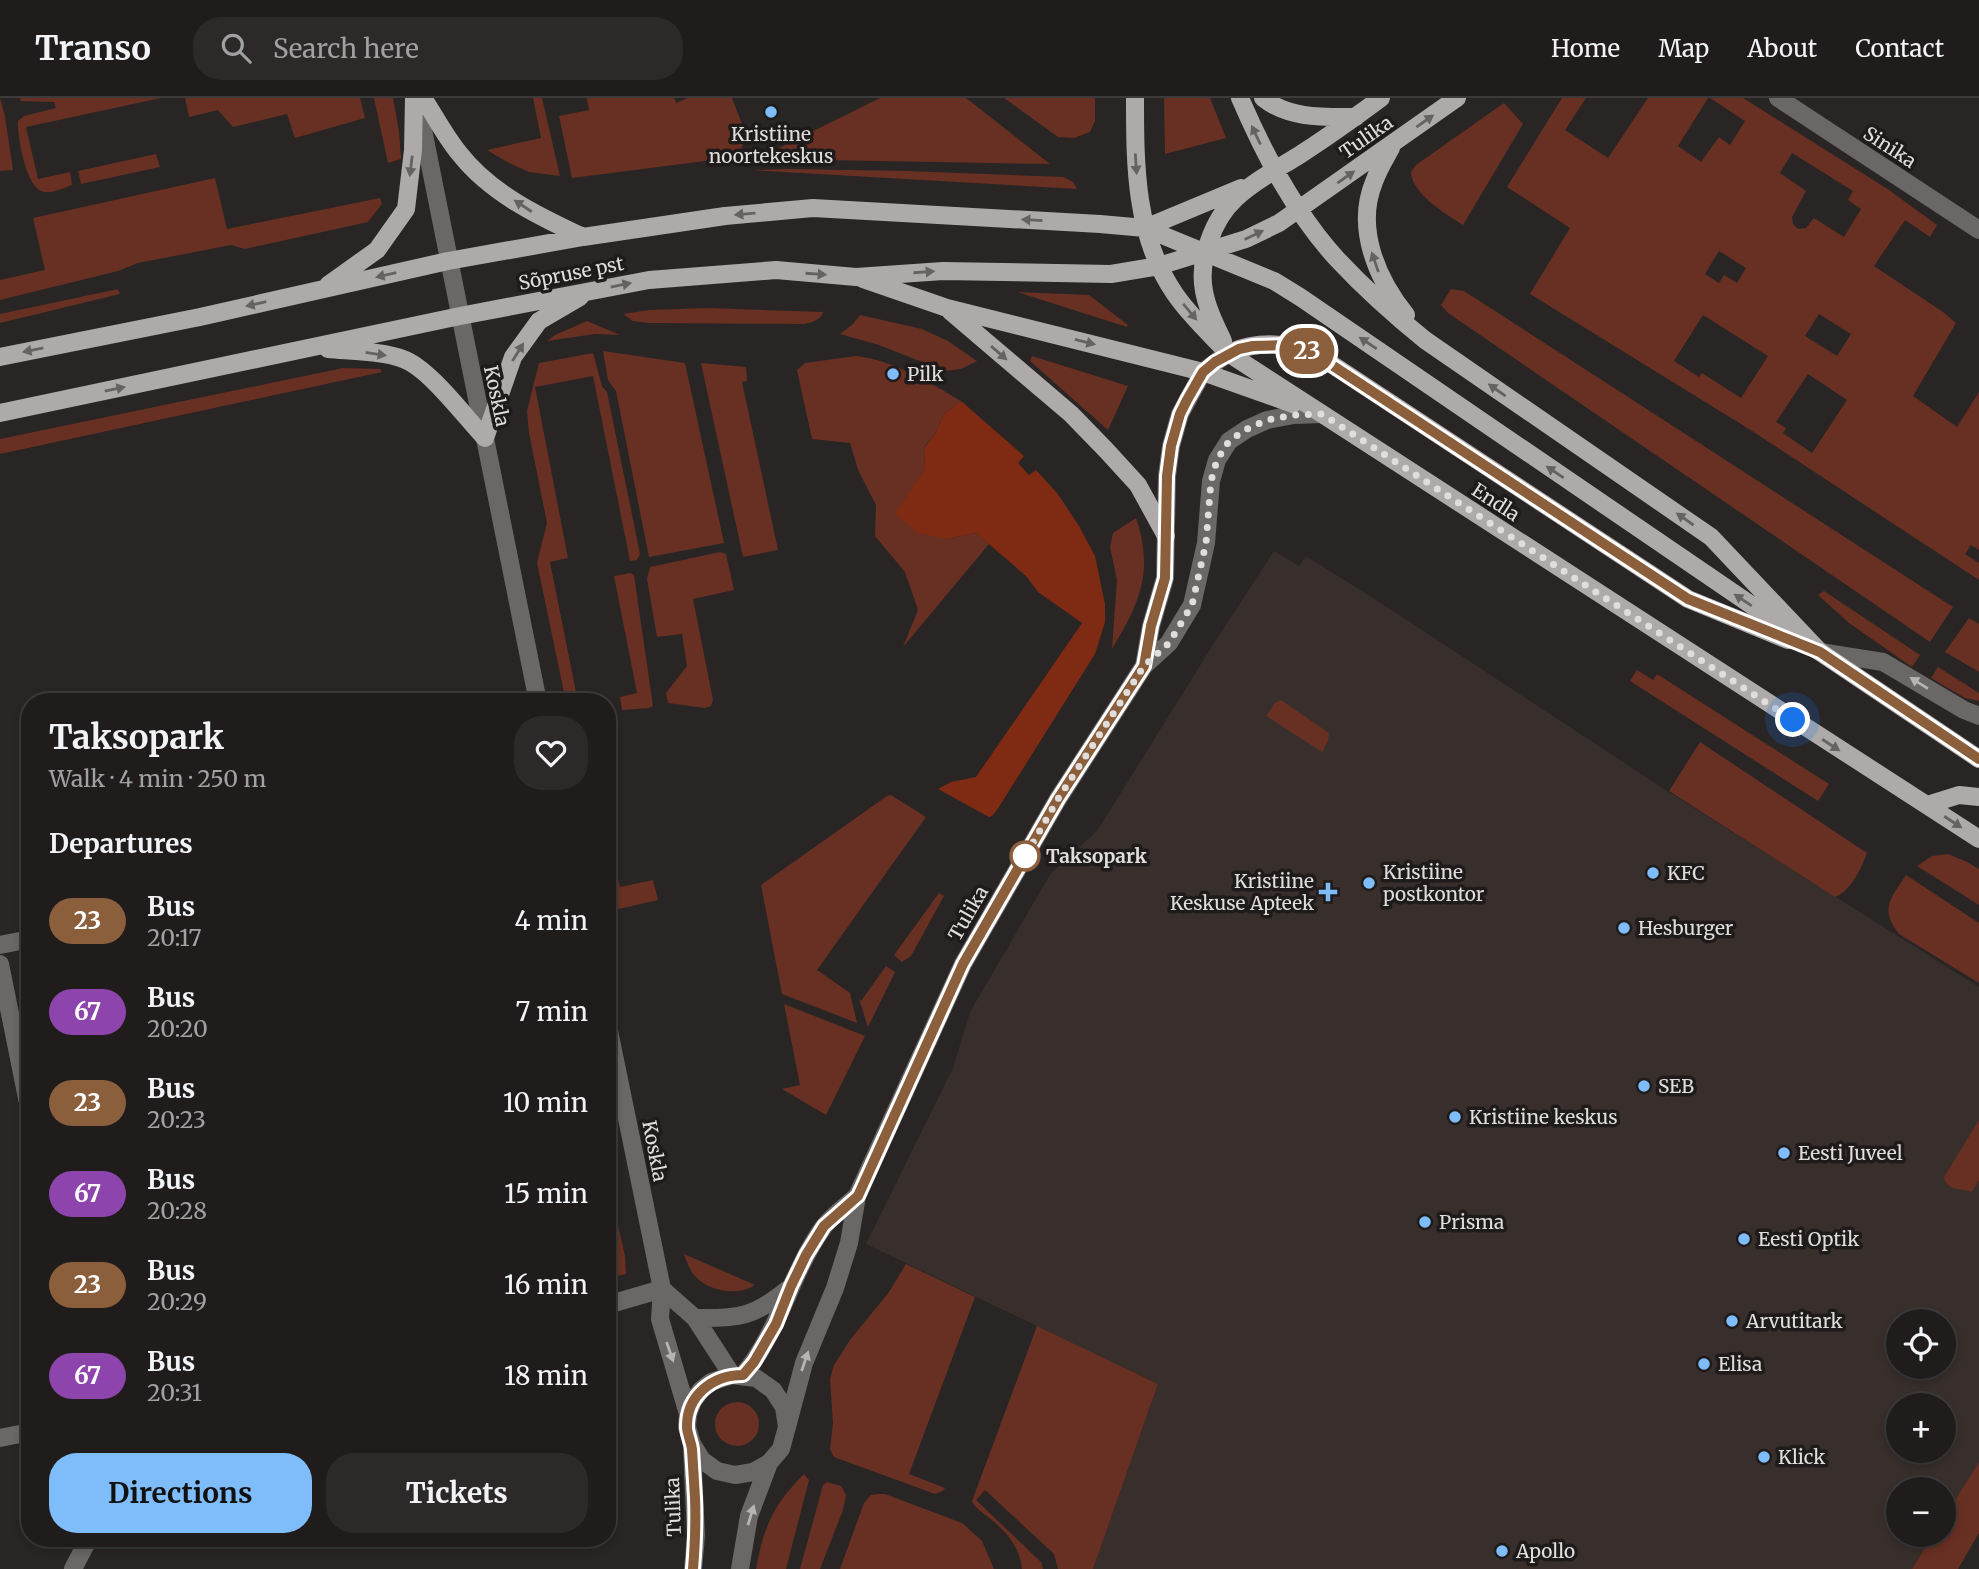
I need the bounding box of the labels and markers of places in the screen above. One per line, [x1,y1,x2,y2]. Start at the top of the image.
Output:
marker: Kristiine noortekeskus [763,104,779,120]
place label: Kristiine noortekeskus [709,122,833,168]
place label: Pilk [907,362,943,386]
marker: Pilk [885,366,901,382]
marker: Taksopark [1010,841,1040,871]
place label: Taksopark [1046,844,1147,868]
place label: Kristiine postkontor [1383,860,1485,906]
place label: KFC [1667,861,1705,885]
marker: KFC [1645,865,1661,881]
place label: Kristiine Keskuse Apteek [1170,869,1314,915]
marker: Kristiine postkontor [1361,875,1377,891]
marker: Kristiine Keskuse Apteek [1320,884,1336,900]
place label: Hesburger [1638,916,1734,940]
marker: Hesburger [1616,920,1632,936]
place label: SEB [1658,1074,1694,1098]
marker: SEB [1636,1078,1652,1094]
place label: Kristiine keskus [1469,1105,1617,1129]
marker: Kristiine keskus [1447,1109,1463,1125]
place label: Eesti Juveel [1798,1141,1903,1165]
marker: Eesti Juveel [1776,1145,1792,1161]
place label: Prisma [1439,1210,1504,1234]
marker: Prisma [1417,1214,1433,1230]
place label: Eesti Optik [1758,1227,1859,1251]
marker: Eesti Optik [1736,1231,1752,1247]
place label: Arvutitark [1745,1309,1843,1333]
marker: Arvutitark [1724,1313,1740,1329]
place label: Elisa [1718,1352,1762,1376]
marker: Elisa [1696,1356,1712,1372]
place label: Klick [1778,1445,1825,1469]
marker: Klick [1756,1449,1772,1465]
place label: Apollo [1515,1539,1575,1563]
marker: Apollo [1494,1543,1510,1559]

